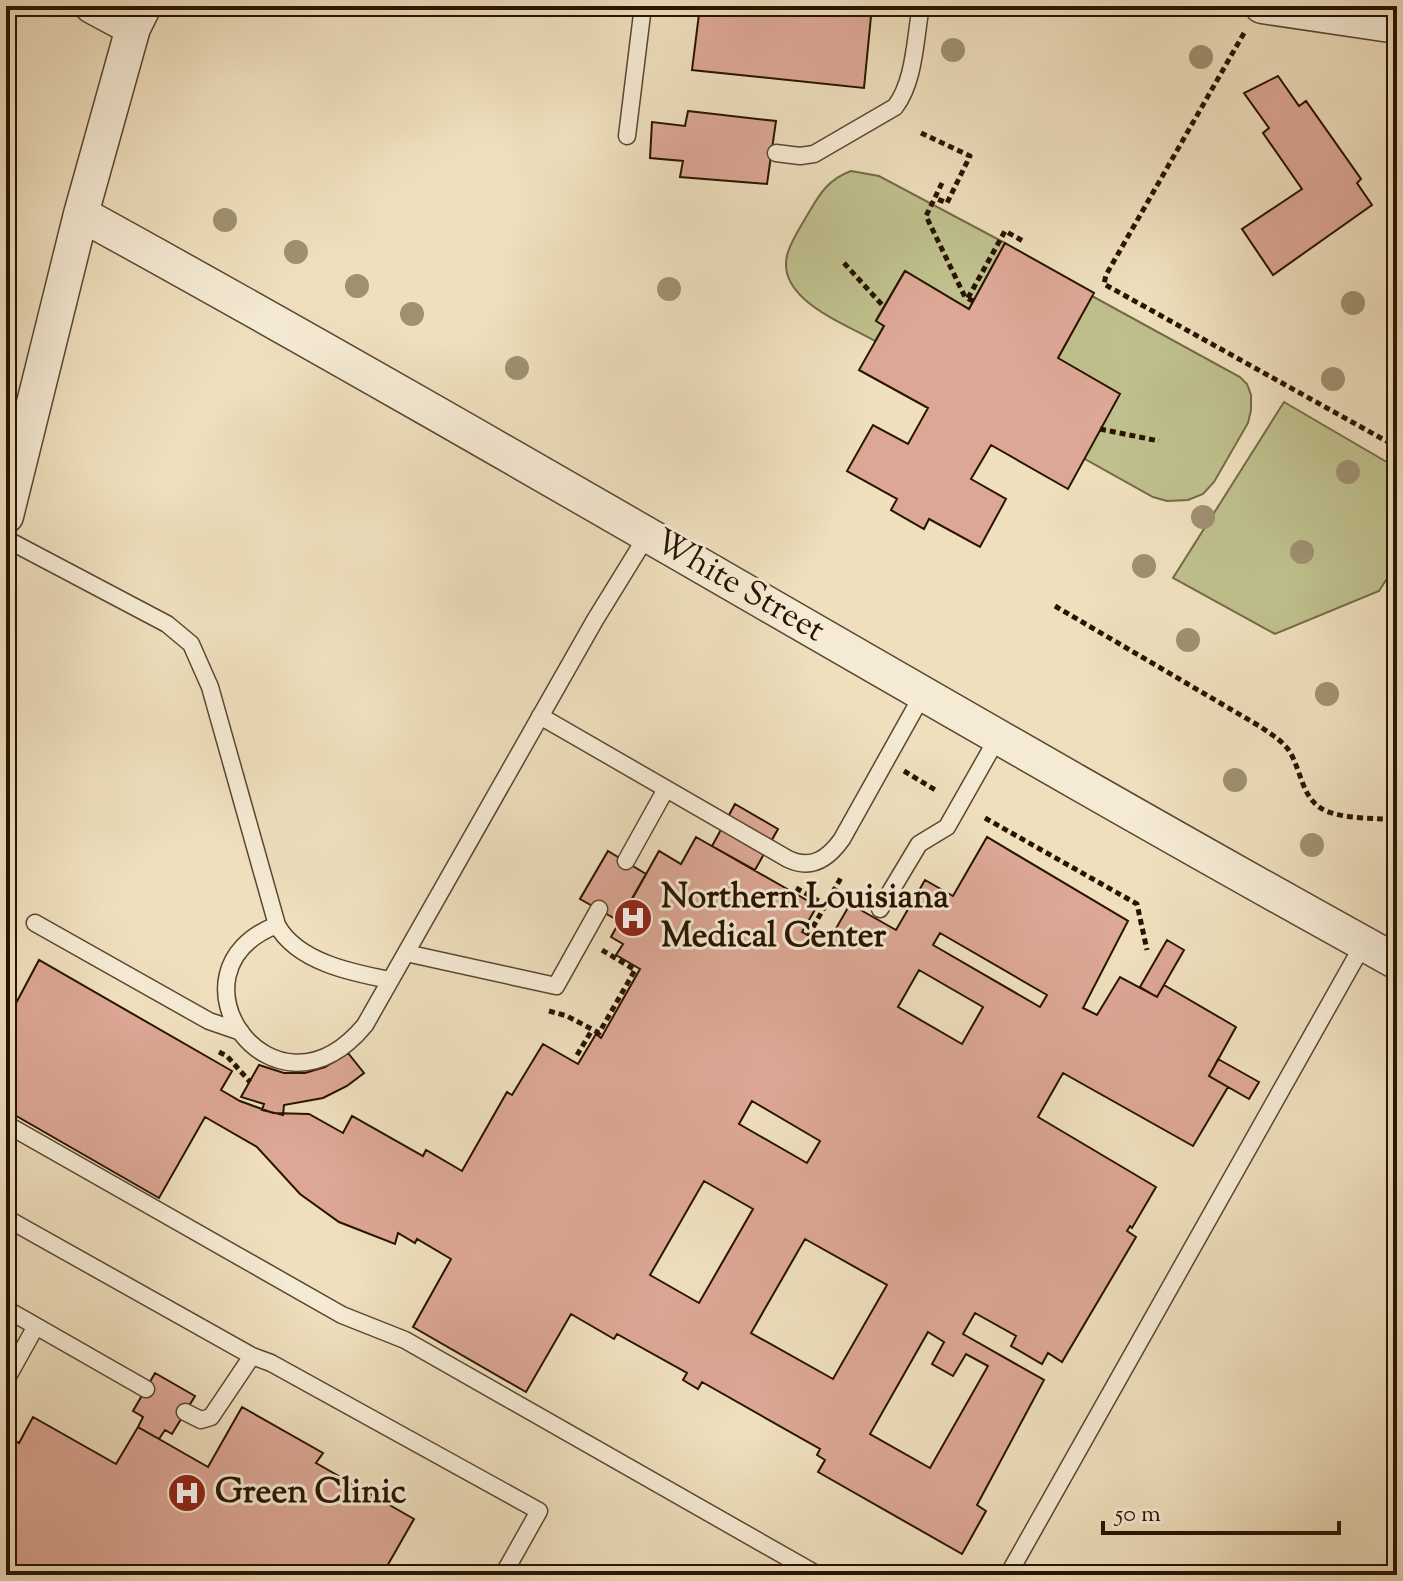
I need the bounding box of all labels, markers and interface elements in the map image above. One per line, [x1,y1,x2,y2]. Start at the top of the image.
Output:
street label: White Street [645,518,834,656]
place label: Northern Louisiana Medical Center [661,874,949,962]
hospital icon: Northern Louisiana Medical Center [612,897,654,939]
place label: Green Clinic [215,1469,407,1518]
hospital icon: Green Clinic [166,1472,208,1514]
scale bar [1103,1485,1339,1535]
text: 50 m [1113,1498,1161,1532]

